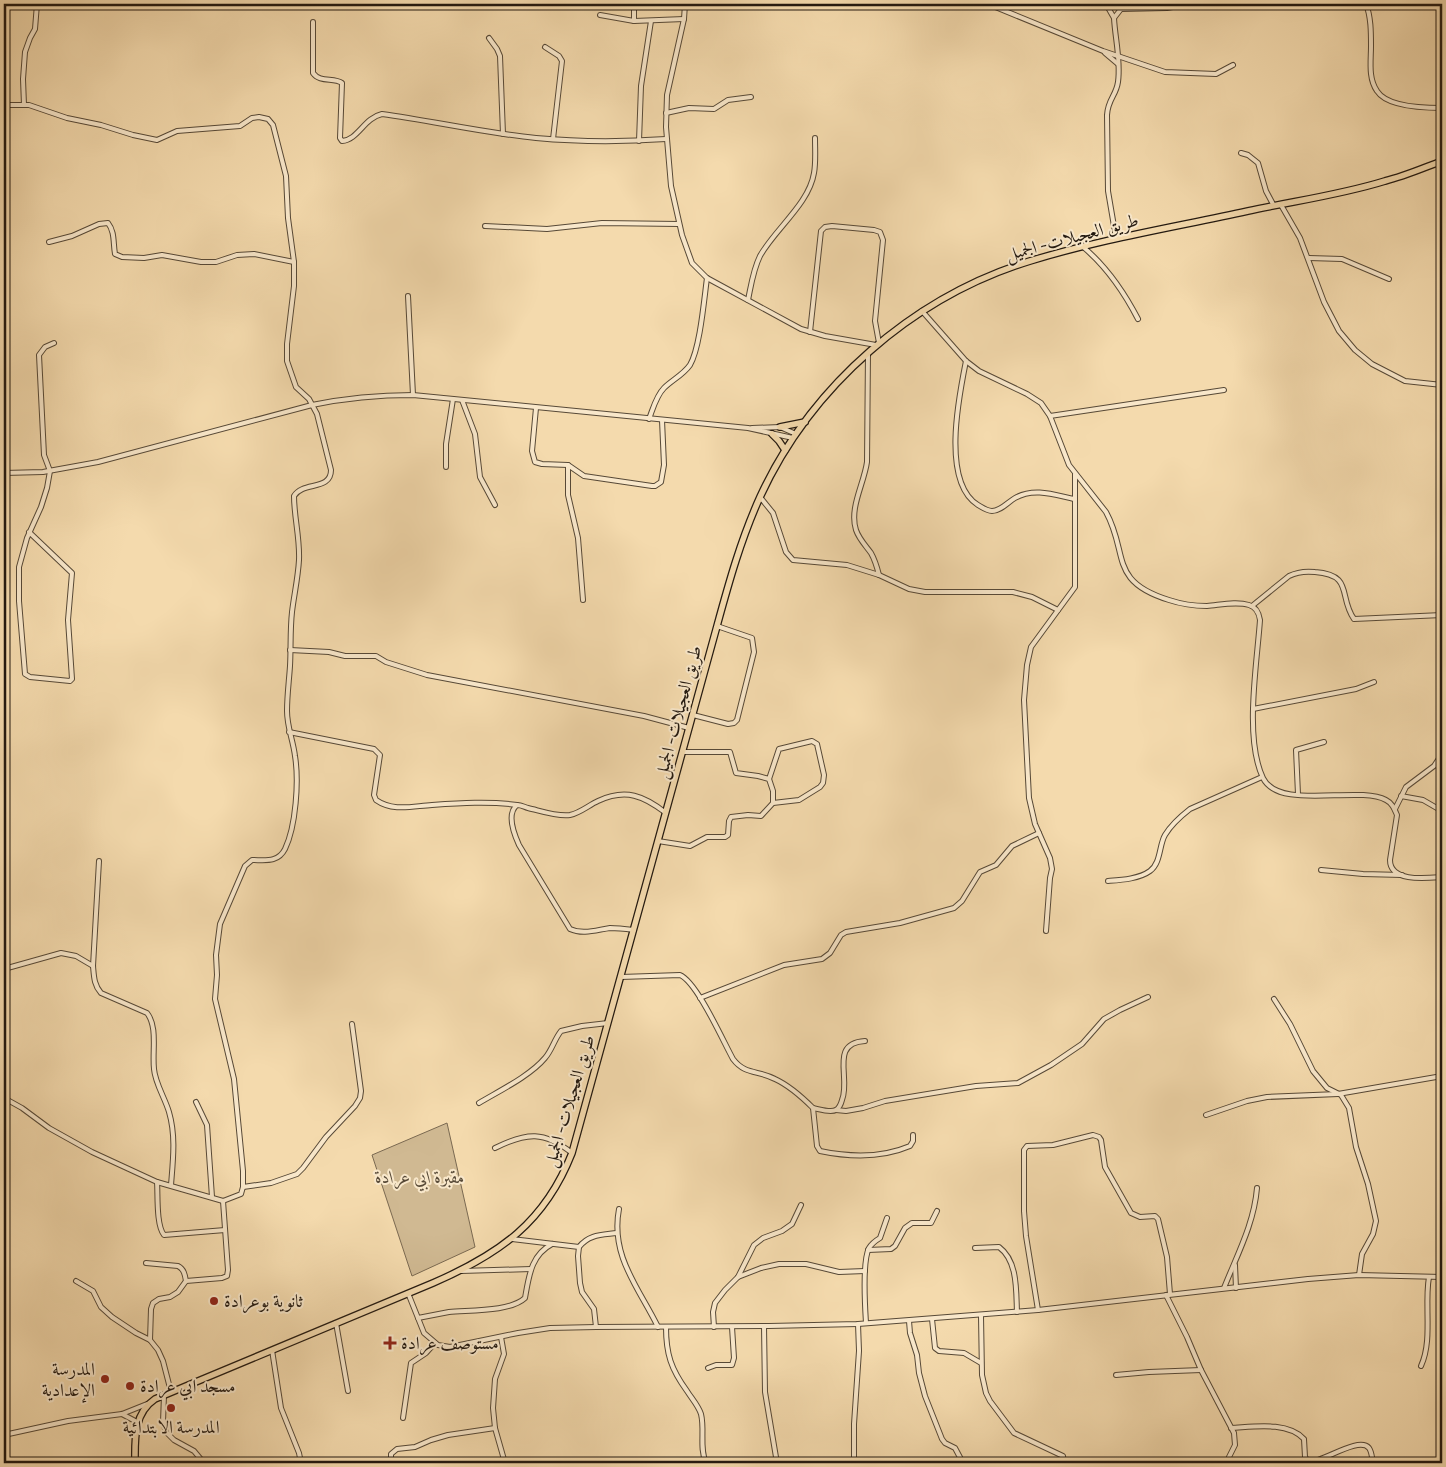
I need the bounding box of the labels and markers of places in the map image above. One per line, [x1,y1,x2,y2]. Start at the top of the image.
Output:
place label: ثانوية بوعرادة [224,1290,303,1315]
marker: ثانوية بوعرادة [208,1295,220,1307]
place label: مستوصف عرادة [401,1332,499,1357]
marker: مستوصف عرادة [383,1336,397,1350]
place label: المدرسة الإعدادية [42,1358,95,1404]
marker: المدرسة الإعدادية [99,1373,111,1385]
place label: مسجد ابي عرادة [140,1375,235,1401]
marker: مسجد ابي عرادة [124,1380,136,1392]
marker: المدرسة الابتدائية [165,1402,177,1414]
place label: المدرسة الابتدائية [122,1416,220,1441]

